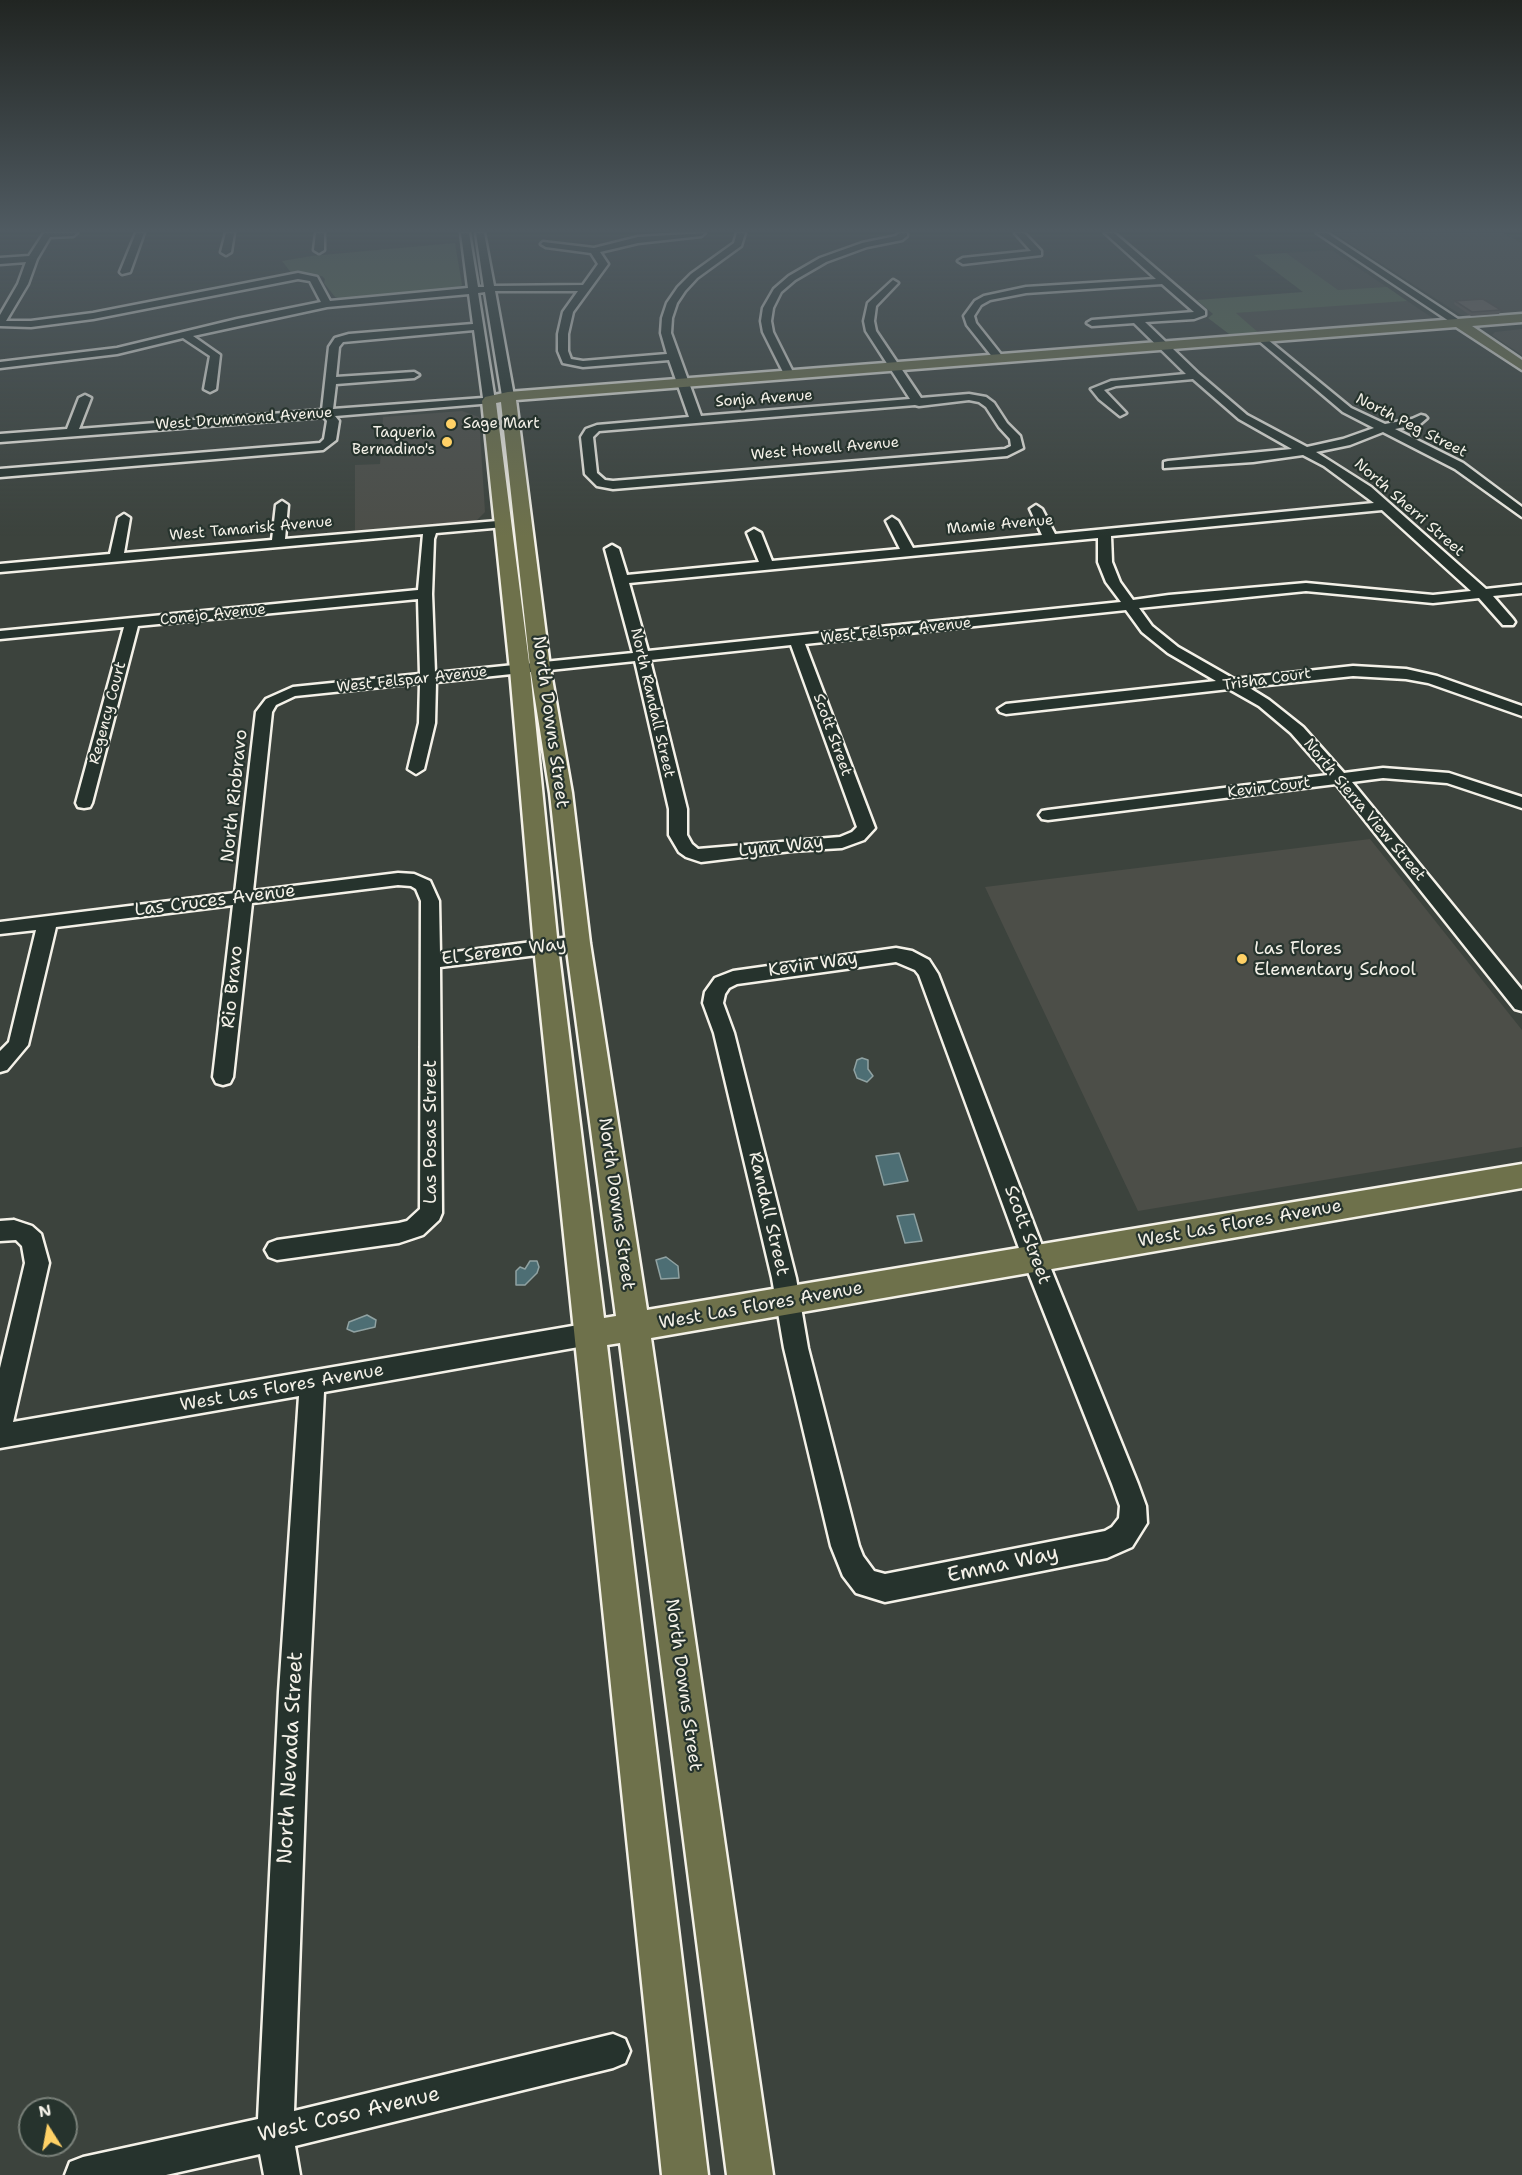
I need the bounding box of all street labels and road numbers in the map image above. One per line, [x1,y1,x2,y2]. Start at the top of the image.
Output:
street label: Sonja Avenue [715,387,813,411]
street label: North Peg Street [1352,390,1470,462]
street label: West Drummond Avenue [155,404,333,434]
street label: West Howell Avenue [750,434,900,464]
street label: North Sherri Street [1350,455,1468,561]
street label: Mamie Avenue [946,511,1054,539]
street label: West Tamarisk Avenue [169,513,333,545]
street label: Conejo Avenue [159,600,267,630]
street label: West Felspar Avenue [820,614,972,648]
street label: North Randall Street [626,626,678,780]
street label: North Downs Street [527,634,573,810]
street label: Regency Court [86,660,130,766]
street label: West Felspar Avenue [336,663,488,697]
street label: Trisha Court [1222,665,1312,695]
street label: Scott Street [809,691,855,779]
street label: North Riobravo [217,728,253,864]
street label: North Sierra View Street [1299,735,1429,885]
street label: Kevin Court [1227,774,1311,802]
street label: Lynn Way [737,832,825,862]
street label: Las Cruces Avenue [133,880,297,922]
street label: El Sereno Way [440,934,568,970]
street label: Rio Bravo [218,945,248,1029]
street label: Kevin Way [767,948,859,982]
street label: Las Posas Street [420,1060,442,1204]
street label: North Downs Street [593,1116,639,1292]
street label: Randall Street [743,1150,793,1278]
street label: Scott Street [999,1183,1055,1287]
street label: West Las Flores Avenue [1136,1195,1344,1253]
street label: West Las Flores Avenue [657,1277,865,1335]
street label: West Las Flores Avenue [178,1359,386,1417]
street label: Emma Way [945,1541,1061,1589]
street label: North Downs Street [660,1597,706,1773]
street label: North Nevada Street [273,1651,309,1865]
street label: West Coso Avenue [256,2082,442,2148]

